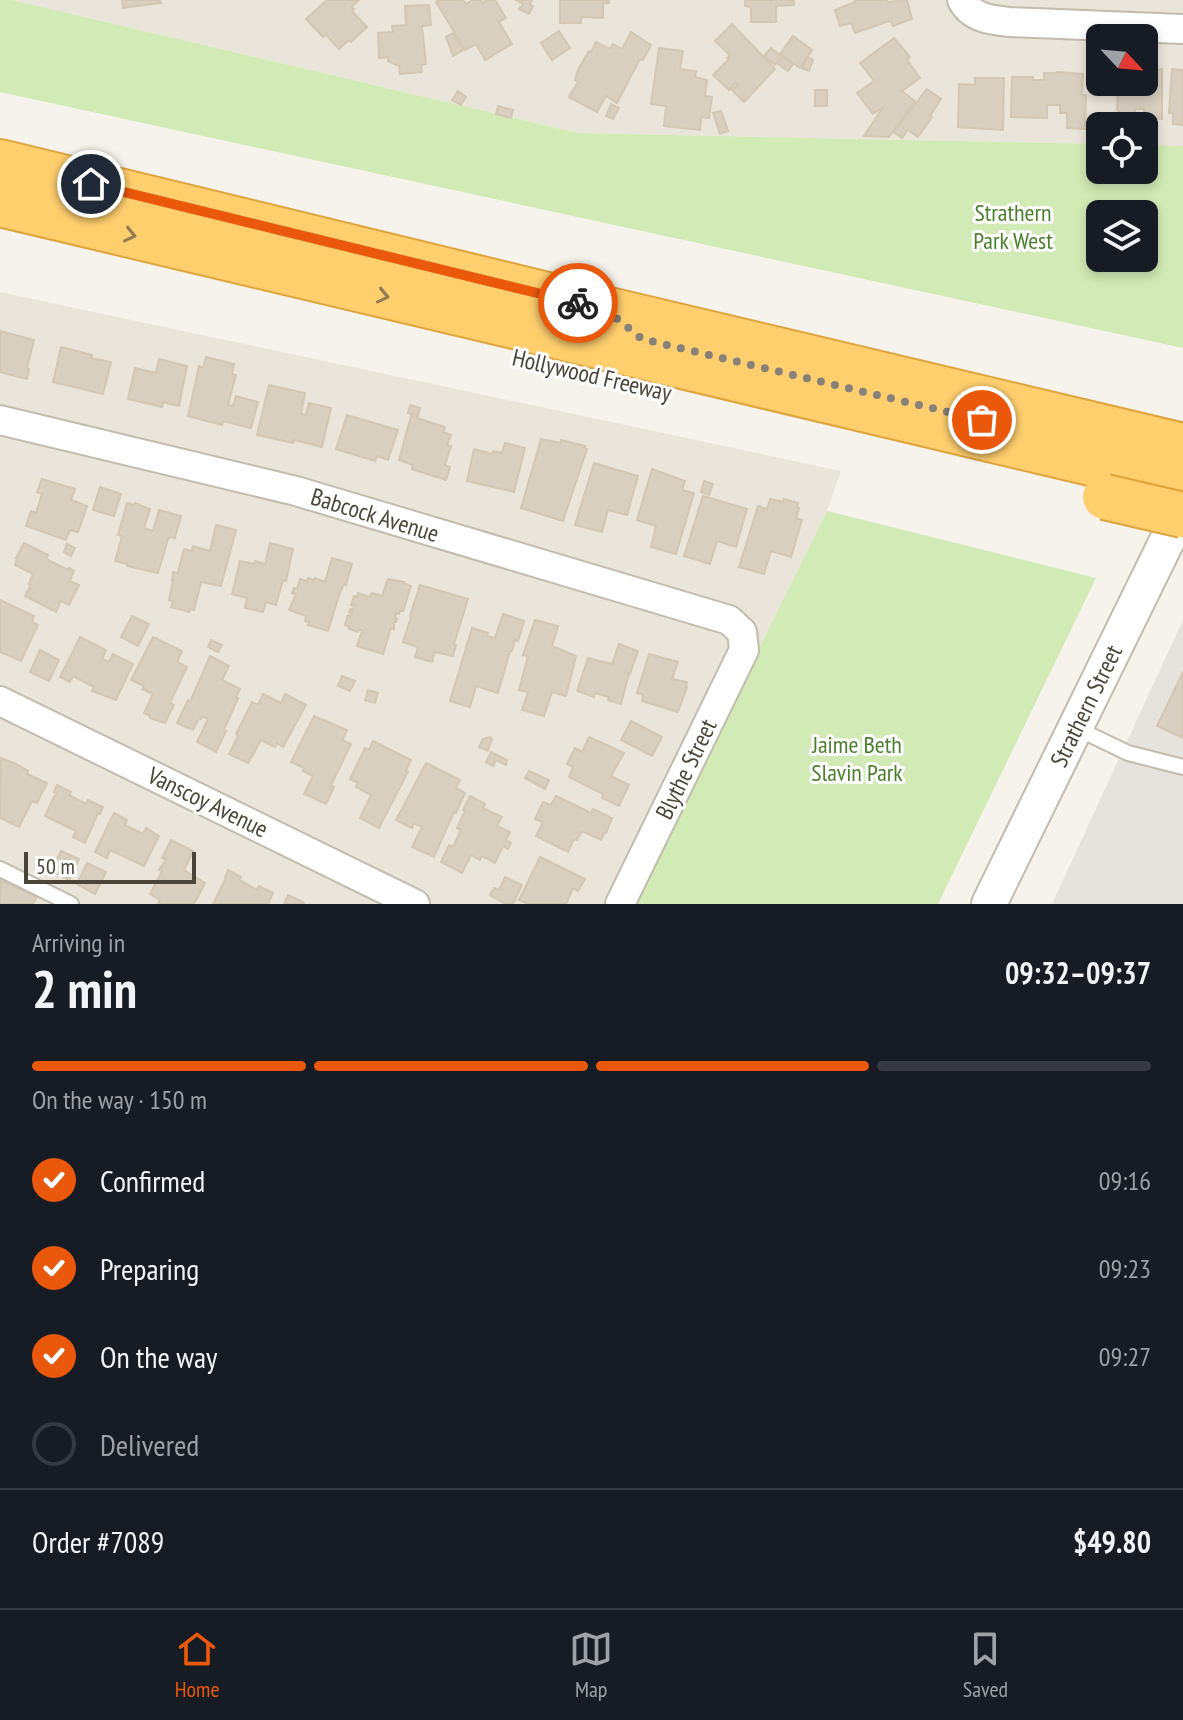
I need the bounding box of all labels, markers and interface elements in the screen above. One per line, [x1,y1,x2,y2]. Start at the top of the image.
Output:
north arrow [1086,24,1158,96]
map controls [1086,24,1158,272]
button: locate [1086,112,1158,184]
pin [57,150,125,218]
icon: home [69,162,113,206]
park label: Strathern Park West [973,197,1053,256]
button: layers [1086,200,1158,272]
one-way arrow [123,226,137,243]
courier [538,263,618,343]
icon: bike [556,281,600,325]
one-way arrow [376,287,389,304]
street label: Hollywood Freeway [509,342,675,408]
pin [948,386,1016,454]
icon: bag [960,398,1004,442]
street label: Babcock Avenue [307,481,443,549]
street label: Strathern Street [1043,640,1129,772]
street label: Blythe Street [648,713,724,824]
park label: Jaime Beth Slavin Park [811,729,903,788]
street label: Vanscoy Avenue [142,759,273,844]
scale bar [24,848,196,884]
text: 50 m [36,852,75,880]
text: Arriving in [32,926,125,959]
text: 09:32–09:37 [1005,953,1151,992]
text: 2 min [32,955,137,1022]
text: On the way · 150 m [32,1083,207,1116]
icon: check [32,1158,76,1202]
text: Confirmed [100,1161,205,1200]
text: 09:16 [1099,1164,1151,1197]
icon: check [32,1246,76,1290]
text: Preparing [100,1249,199,1288]
text: 09:23 [1099,1252,1151,1285]
icon: check [32,1334,76,1378]
text: On the way [100,1337,217,1376]
text: 09:27 [1099,1340,1151,1373]
text: Delivered [100,1425,199,1464]
text: Order #7089 [32,1522,164,1561]
text: $49.80 [1073,1522,1151,1561]
tab: Home [175,1627,220,1703]
tab: Map [569,1627,613,1703]
tab: Saved [963,1627,1008,1703]

